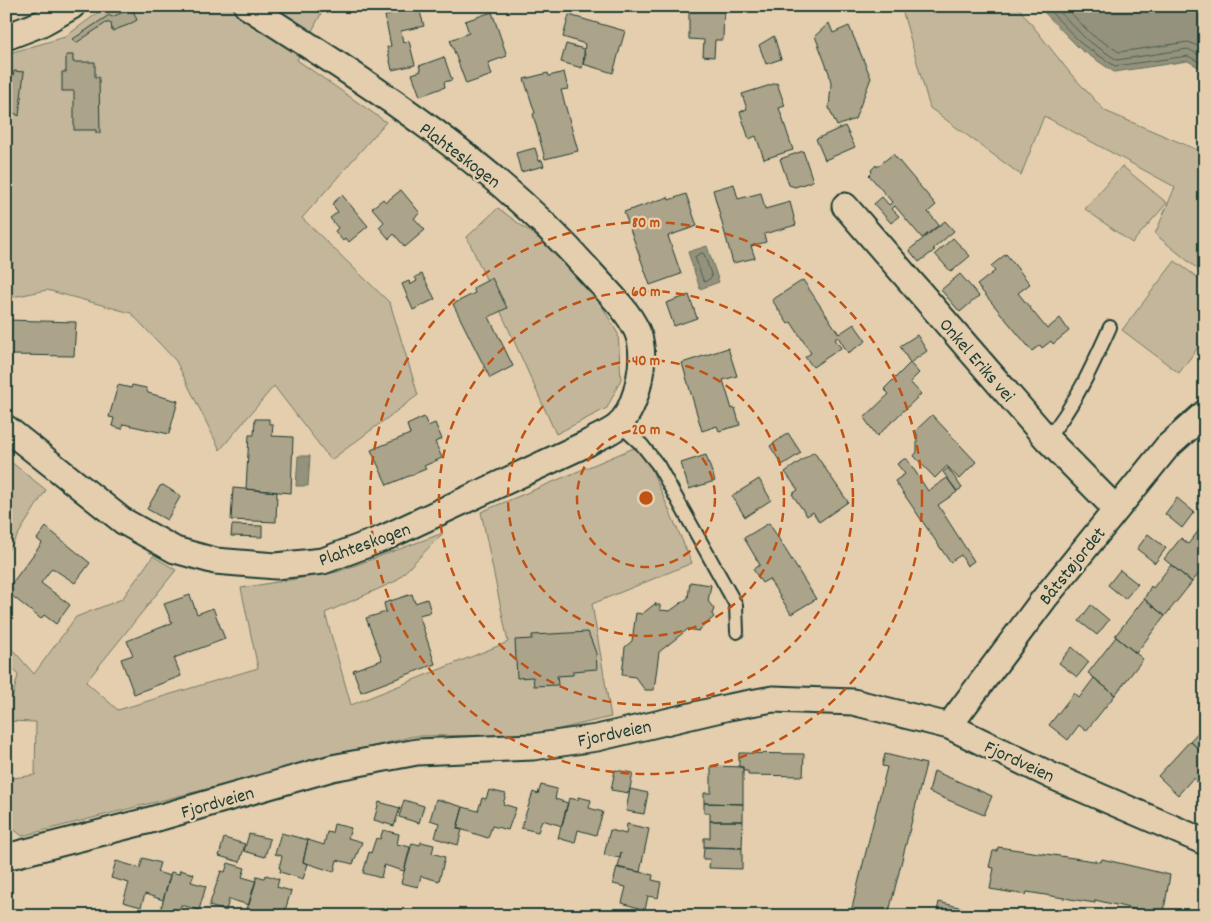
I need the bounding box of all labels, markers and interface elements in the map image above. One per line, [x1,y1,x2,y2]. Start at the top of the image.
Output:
street label: Plahteskogen [412,117,505,196]
text: 80 m [632,213,660,235]
text: 60 m [631,282,661,304]
street label: Onkel Eriks vei [931,313,1020,410]
text: 40 m [632,351,660,373]
text: 20 m [632,420,660,442]
centre of rings [637,489,655,507]
street label: Plahteskogen [316,517,415,575]
street label: Båtstøjordet [1034,522,1114,612]
street label: Fjordveien [575,714,654,756]
street label: Fjordveien [979,735,1058,791]
street label: Fjordveien [178,781,258,828]

